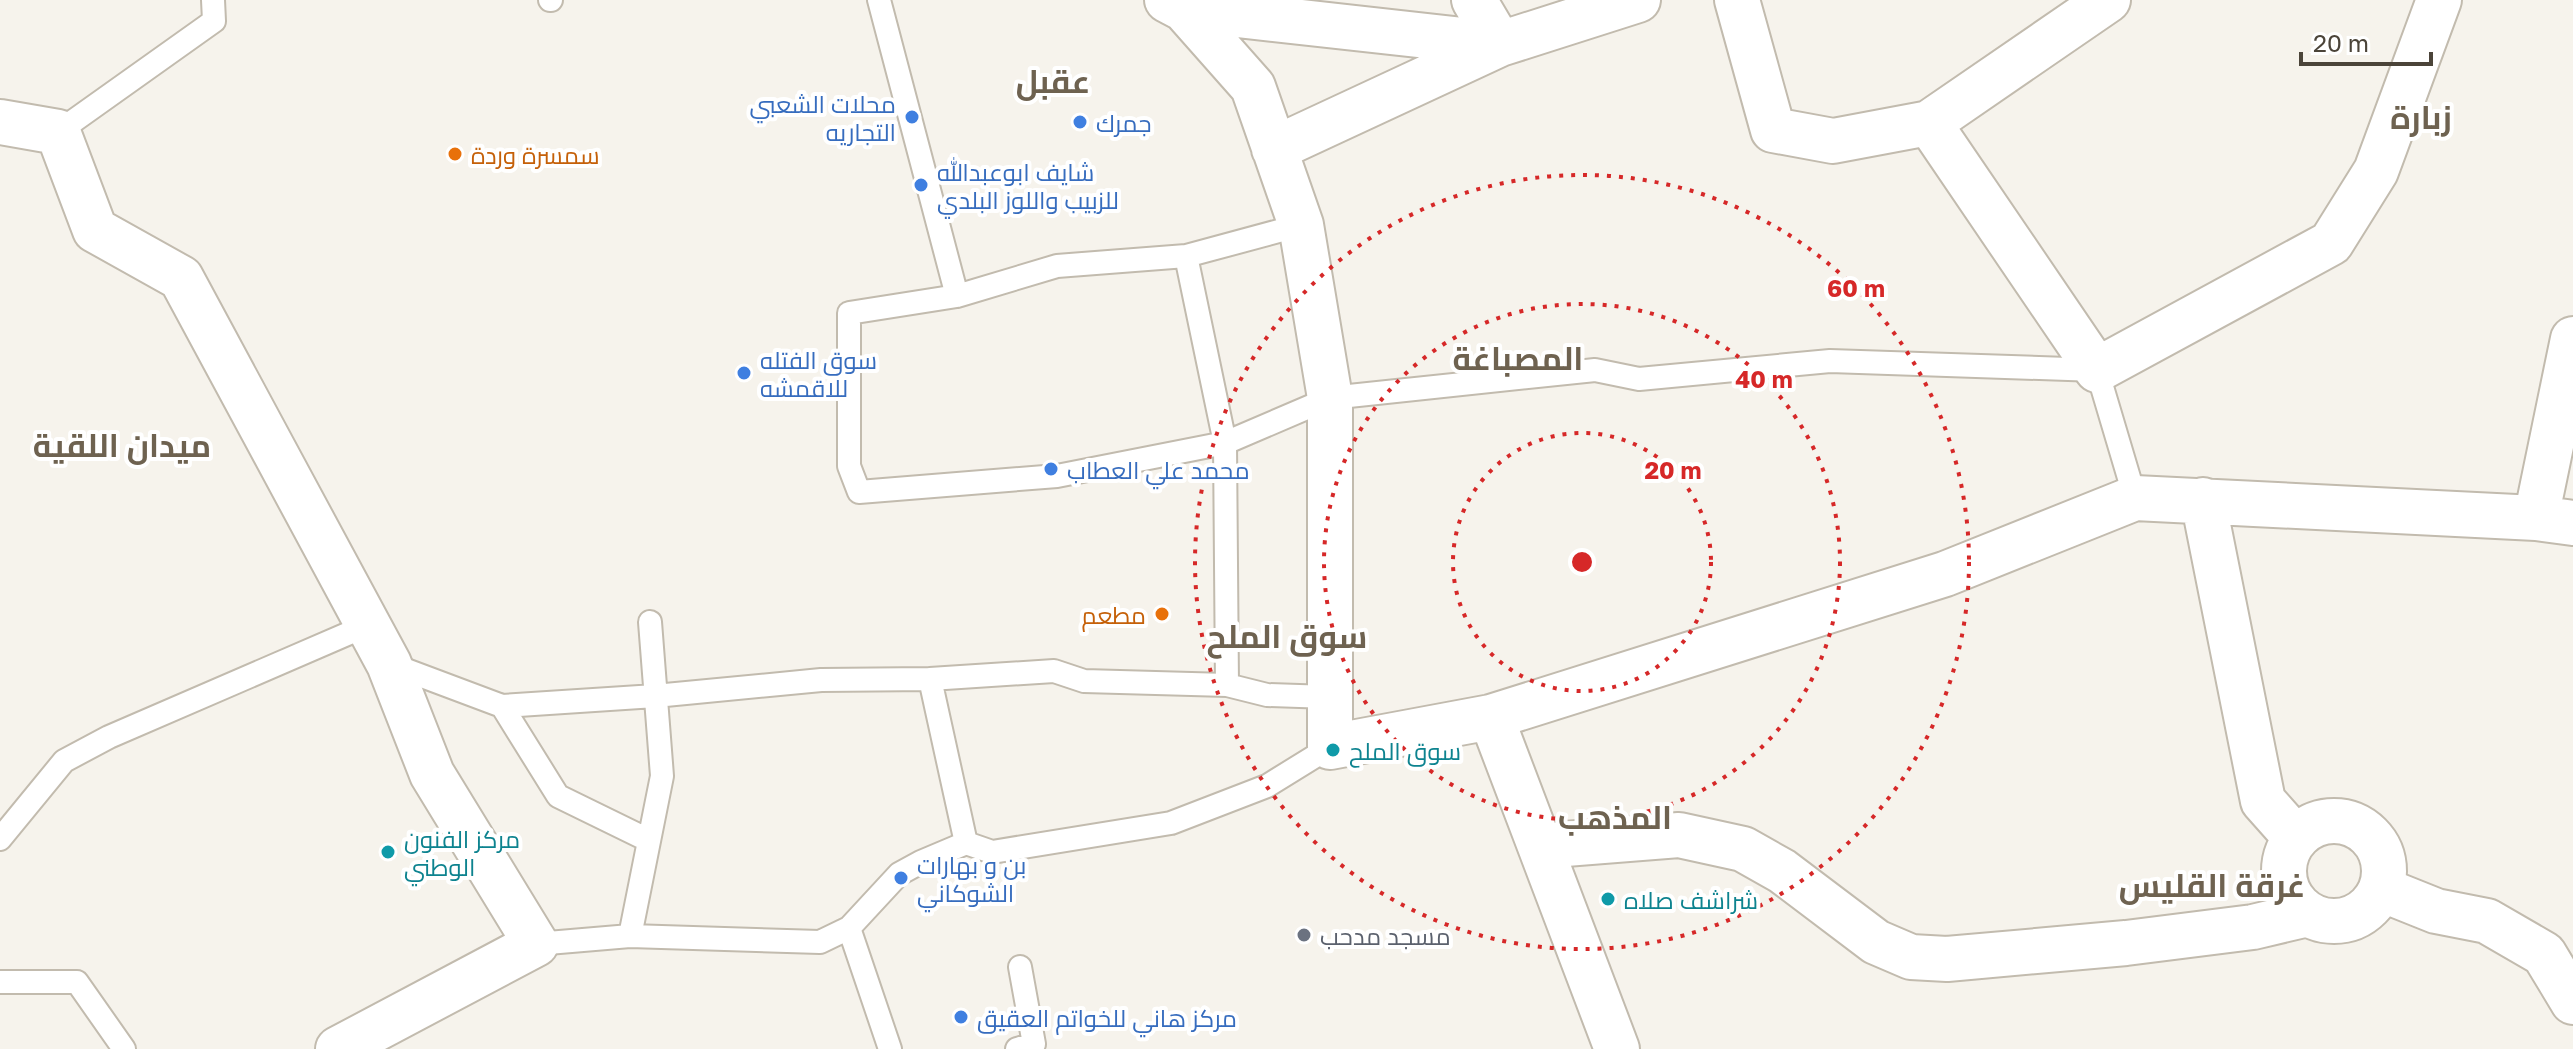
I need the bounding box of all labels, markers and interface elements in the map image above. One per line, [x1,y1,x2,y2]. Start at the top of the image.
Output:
scale bar [2301,16,2431,66]
text: 20 m [2313,28,2369,57]
district label: عقبل [1016,62,1090,101]
place label: محلات الشعبي التجاريه [749,89,896,146]
district label: زبارة [2390,98,2452,137]
marker: محلات الشعبي التجاريه [903,108,921,126]
place label: جمرك [1096,108,1152,137]
marker: جمرك [1071,113,1089,131]
place label: سمسرة وردة [471,140,600,169]
marker: سمسرة وردة [446,145,464,163]
place label: شايف ابوعبدالله للزبيب واللوز البلدي [937,157,1119,219]
marker: شايف ابوعبدالله للزبيب واللوز البلدي [912,176,930,194]
text: 60 m [1827,273,1885,302]
district label: المصباغة [1453,339,1583,377]
place label: سوق الفتله للاقمشه [760,345,877,402]
marker: سوق الفتله للاقمشه [735,364,753,382]
text: 40 m [1735,364,1793,393]
district label: ميدان اللقية [33,426,211,465]
place label: محمد علي العطاب [1067,455,1250,490]
text: 20 m [1644,455,1702,484]
marker: محمد علي العطاب [1042,460,1060,478]
centre of rings [1568,548,1596,576]
place label: مطعم [1082,600,1146,632]
marker: مطعم [1153,605,1171,623]
district label: سوق الملح [1207,617,1367,659]
place label: سوق الملح [1349,736,1461,768]
marker: سوق الملح [1324,741,1342,759]
district label: المذهب [1558,798,1672,836]
place label: مركز الفنون الوطني [404,824,520,887]
marker: مركز الفنون الوطني [379,843,397,861]
place label: بن و بهارات الشوكاني [917,850,1026,913]
district label: غرقة القليس [2119,866,2305,905]
marker: بن و بهارات الشوكاني [892,869,910,887]
place label: شراشف صلاه [1624,885,1758,914]
marker: شراشف صلاه [1599,890,1617,908]
place label: مسجد مدحب [1320,921,1451,950]
marker: مسجد مدحب [1295,926,1313,944]
place label: مركز هاني للخواتم العقيق [977,1003,1237,1038]
marker: مركز هاني للخواتم العقيق [952,1008,970,1026]

